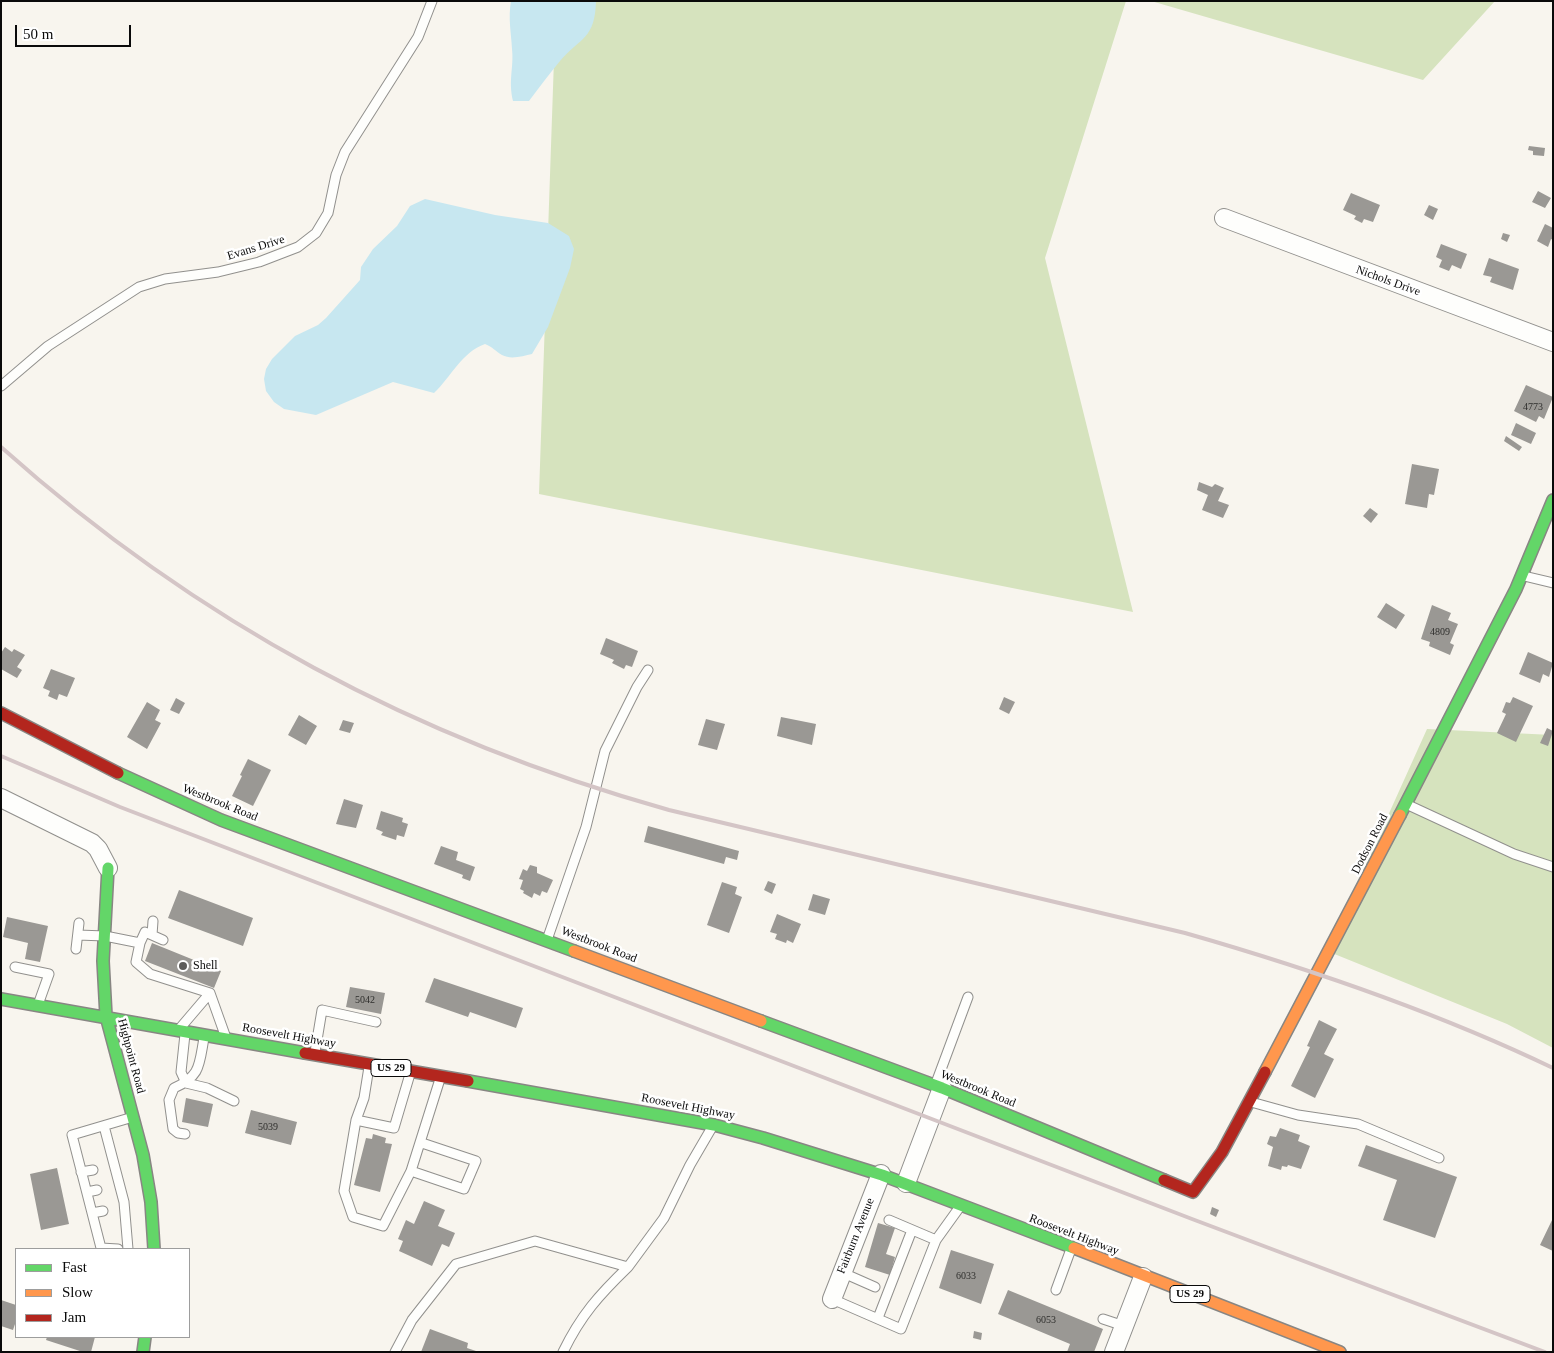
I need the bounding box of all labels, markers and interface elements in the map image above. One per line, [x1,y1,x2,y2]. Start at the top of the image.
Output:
scale bar [18,15,134,47]
text: 50 m [23,26,53,42]
street label: Evans Drive [225,232,287,264]
street label: Nichols Drive [1354,263,1422,299]
house number: 4773 [1523,401,1543,413]
house number: 4809 [1430,626,1450,638]
street label: Westbrook Road [180,781,260,825]
street label: Dodson Road [1349,811,1391,877]
street label: Westbrook Road [559,924,639,966]
place label: Shell [193,959,218,973]
marker: Shell [177,960,189,972]
house number: 5042 [355,994,375,1006]
street label: Highpoint Road [114,1017,148,1095]
street label: Roosevelt Highway [241,1021,337,1051]
road number: US 29 [371,1060,411,1076]
street label: Westbrook Road [938,1067,1018,1111]
street label: Roosevelt Highway [640,1091,736,1123]
house number: 5039 [258,1121,278,1133]
street label: Fairburn Avenue [834,1196,878,1276]
street label: Roosevelt Highway [1027,1211,1121,1259]
legend [15,1248,190,1338]
text: Fast [62,1259,87,1275]
house number: 6033 [956,1270,976,1282]
text: Slow [62,1284,93,1300]
road number: US 29 [1170,1286,1210,1302]
text: Jam [62,1309,86,1325]
house number: 6053 [1036,1314,1056,1326]

